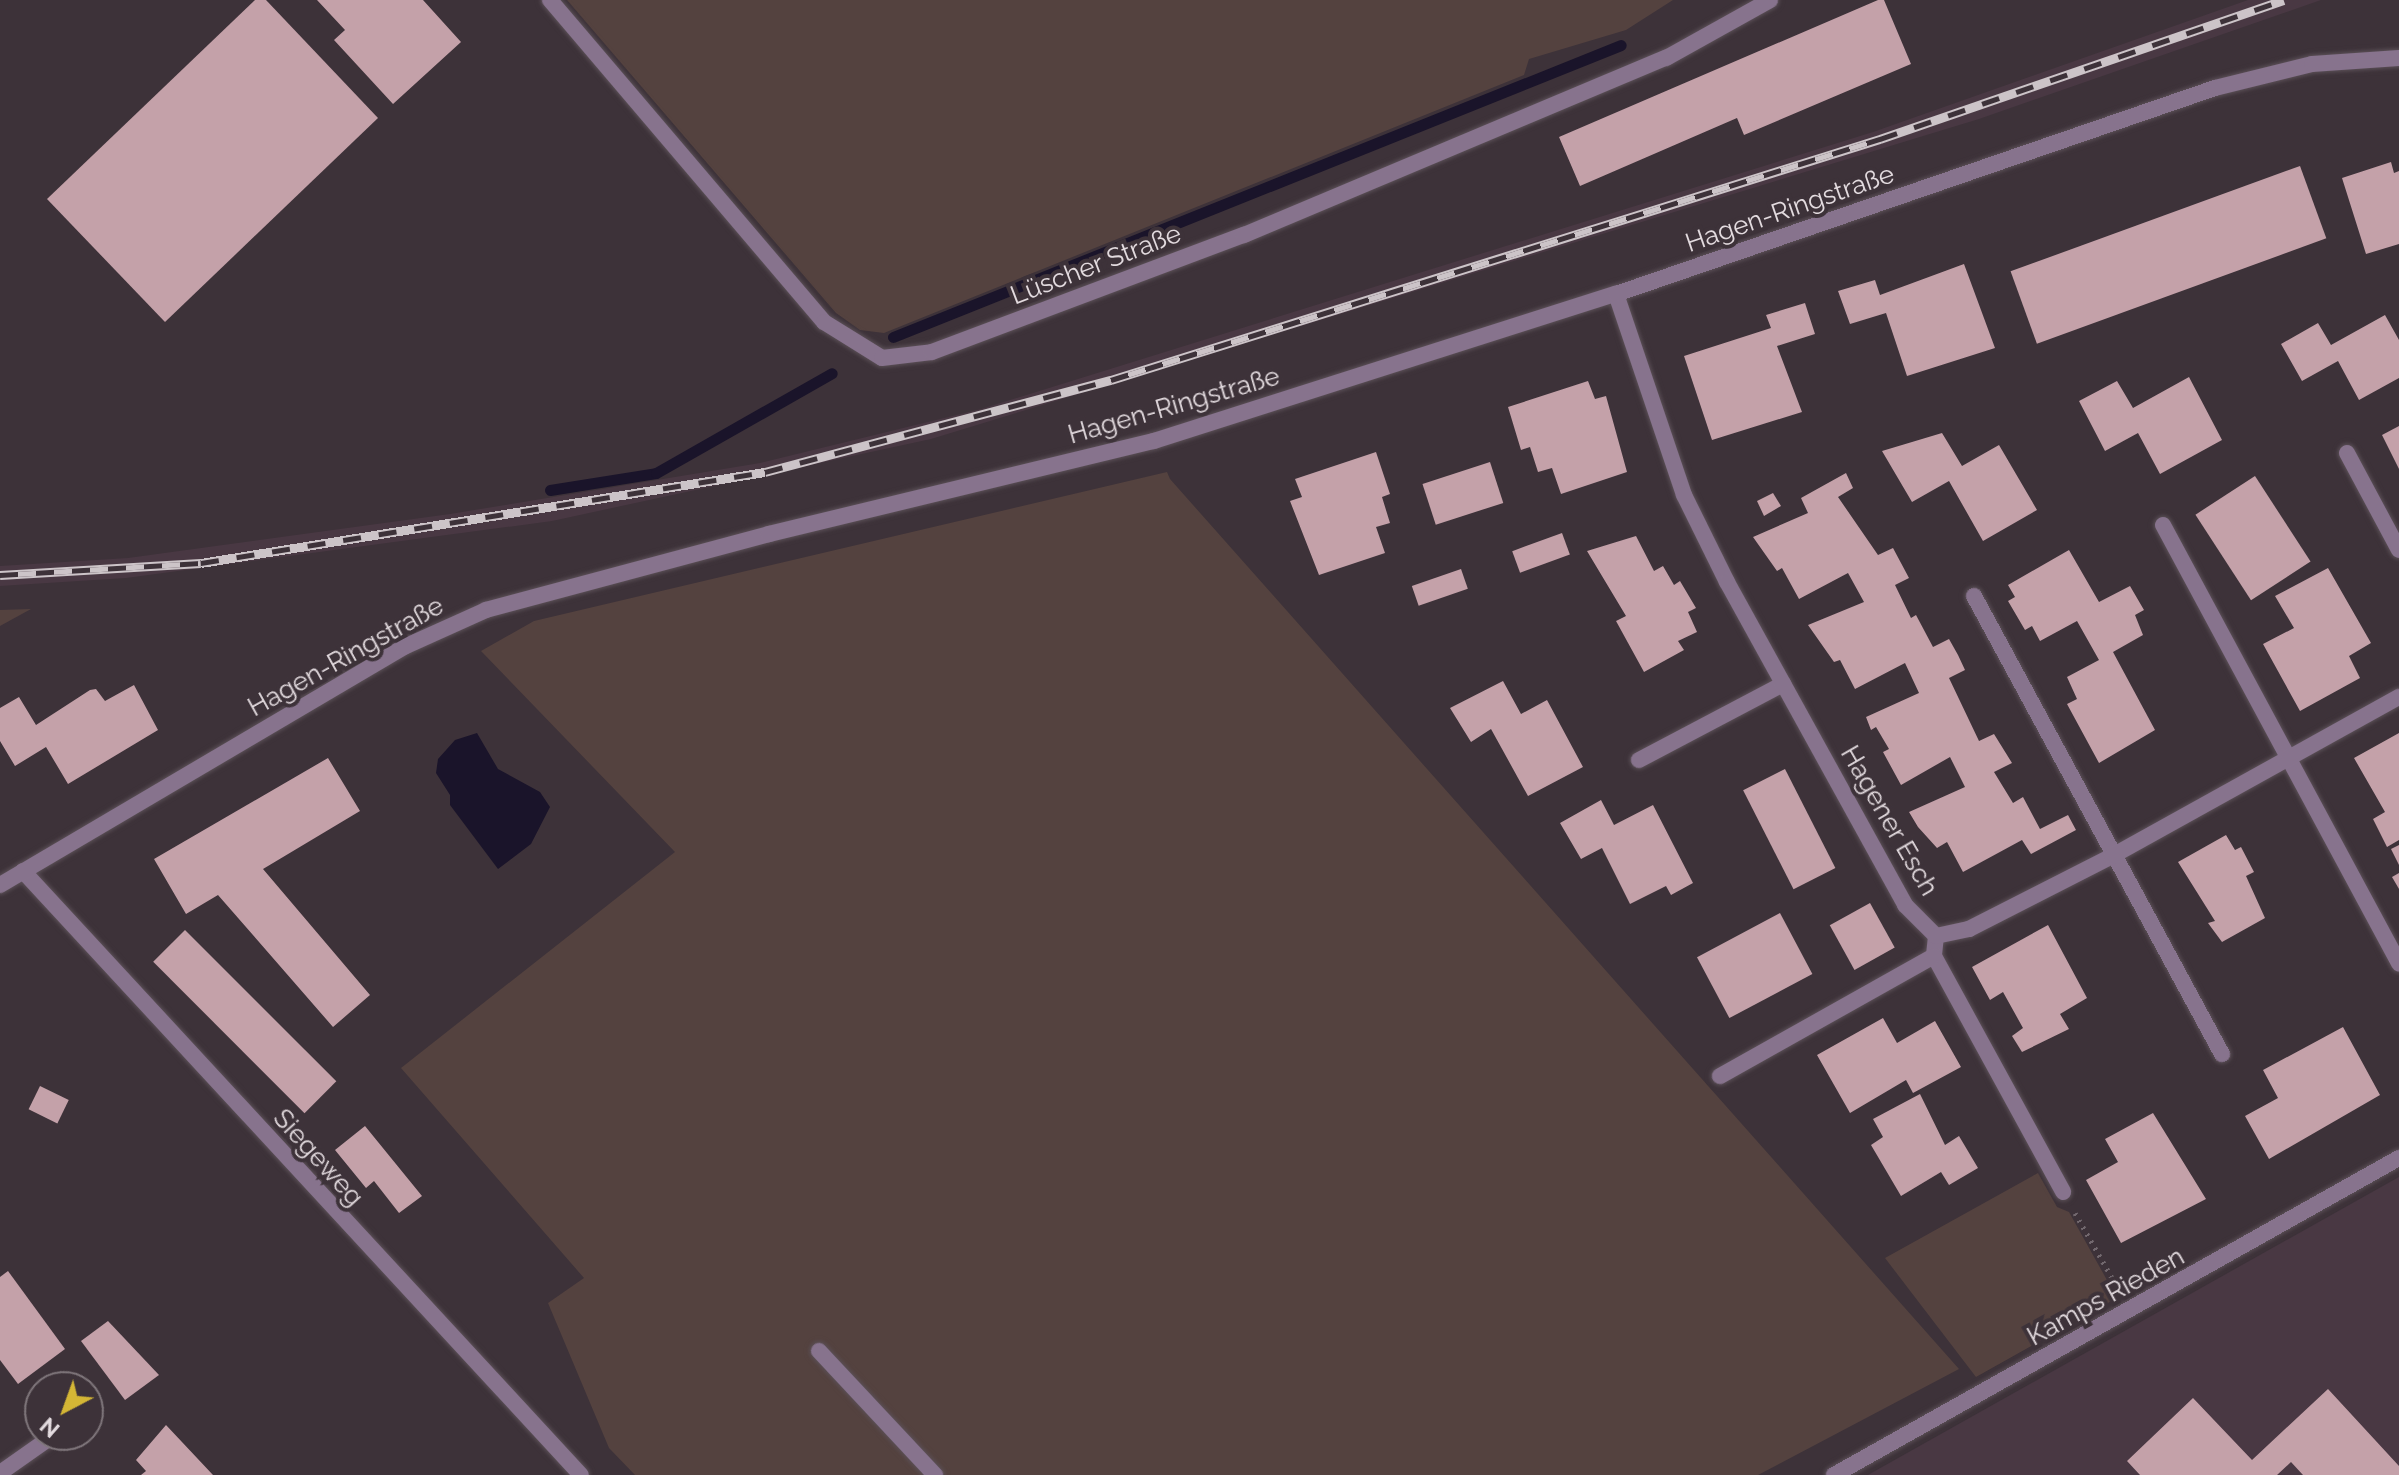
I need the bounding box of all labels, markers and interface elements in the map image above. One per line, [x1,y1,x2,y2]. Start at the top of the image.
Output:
street label: Hagen-Ringstraße [1682,159,1898,259]
street label: Lüscher Straße [1006,218,1186,312]
street label: Hagen-Ringstraße [1065,361,1283,451]
street label: Hagen-Ringstraße [243,590,449,724]
street label: Hagener Esch [1833,740,1945,902]
street label: Siegeweg [266,1103,370,1213]
street label: Kamps Rieden [2022,1241,2190,1353]
north arrow [24,1371,104,1451]
text: N [35,1412,64,1443]

